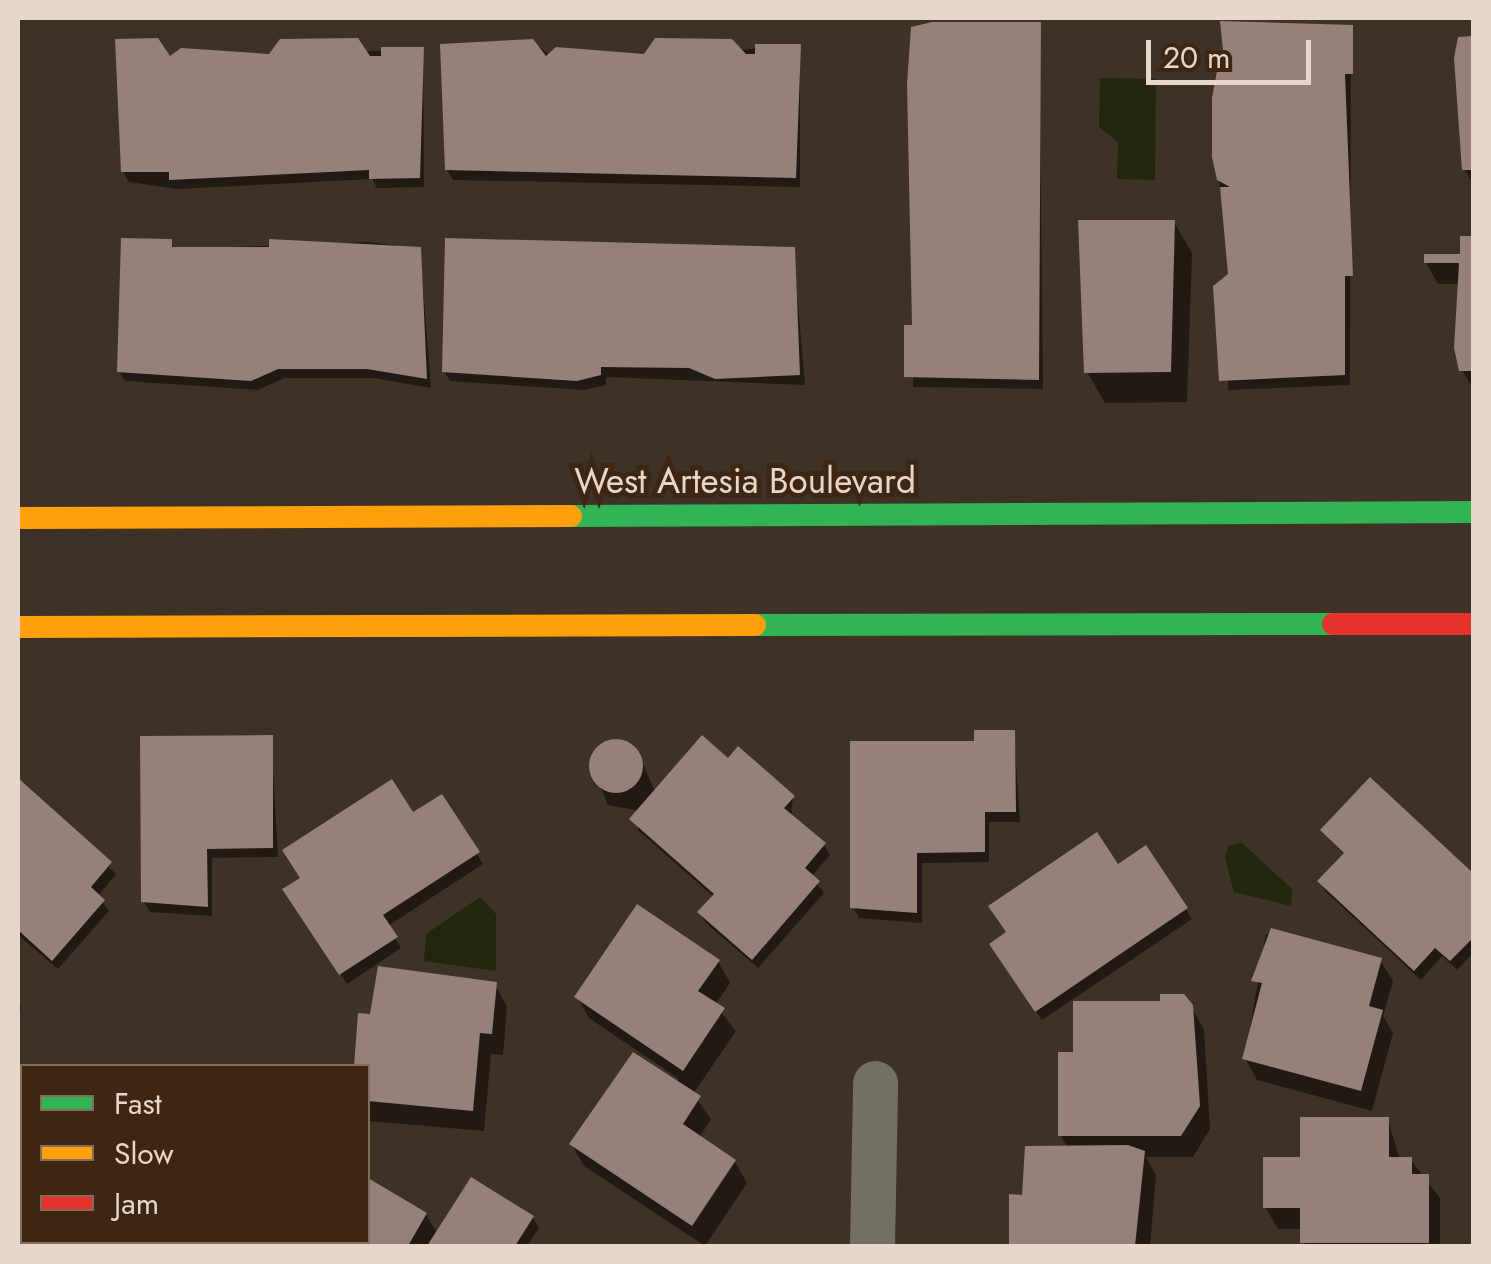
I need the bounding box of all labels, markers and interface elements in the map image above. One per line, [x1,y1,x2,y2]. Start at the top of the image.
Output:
scale bar [1151,20,1316,82]
text: 20 m [1163,36,1230,79]
street label: West Artesia Boulevard [574,460,916,502]
legend [20,1064,370,1244]
text: Fast [114,1082,162,1125]
text: Slow [114,1132,174,1175]
text: Jam [114,1182,159,1225]

